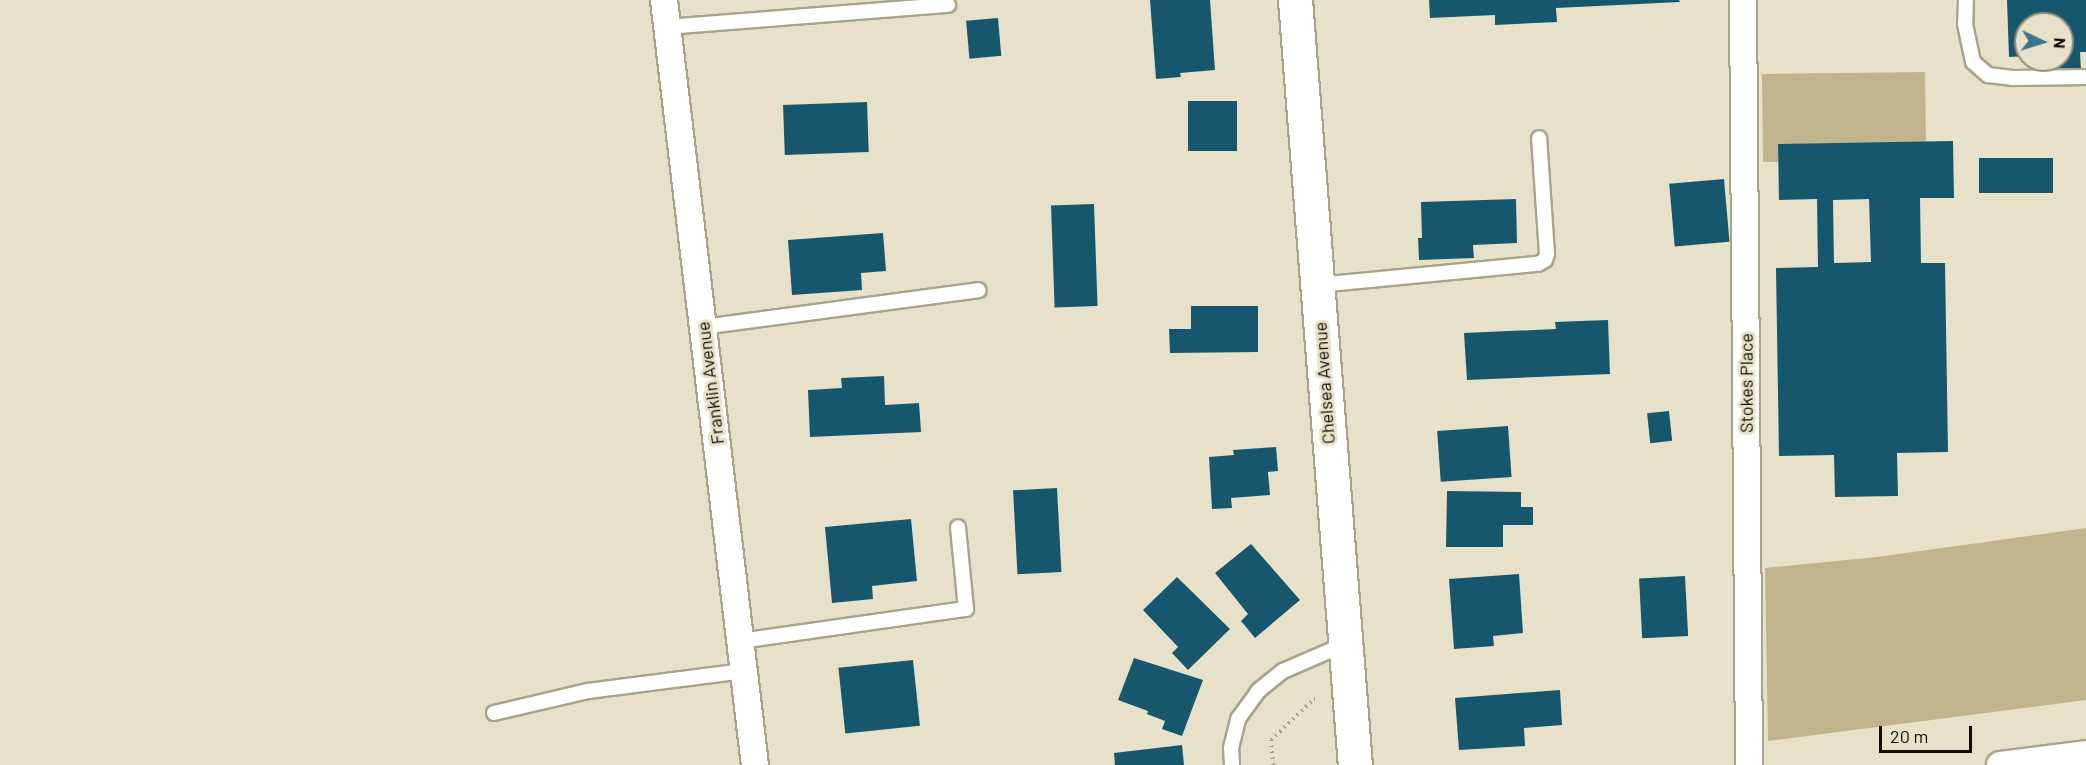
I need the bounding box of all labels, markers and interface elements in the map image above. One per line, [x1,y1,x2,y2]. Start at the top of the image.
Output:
north arrow [2014,12,2074,72]
text: N [2051,37,2070,49]
street label: Franklin Avenue [692,320,728,446]
street label: Chelsea Avenue [1309,321,1339,445]
street label: Stokes Place [1735,333,1757,433]
scale bar [1882,714,1975,752]
text: 20 m [1890,725,1928,747]

